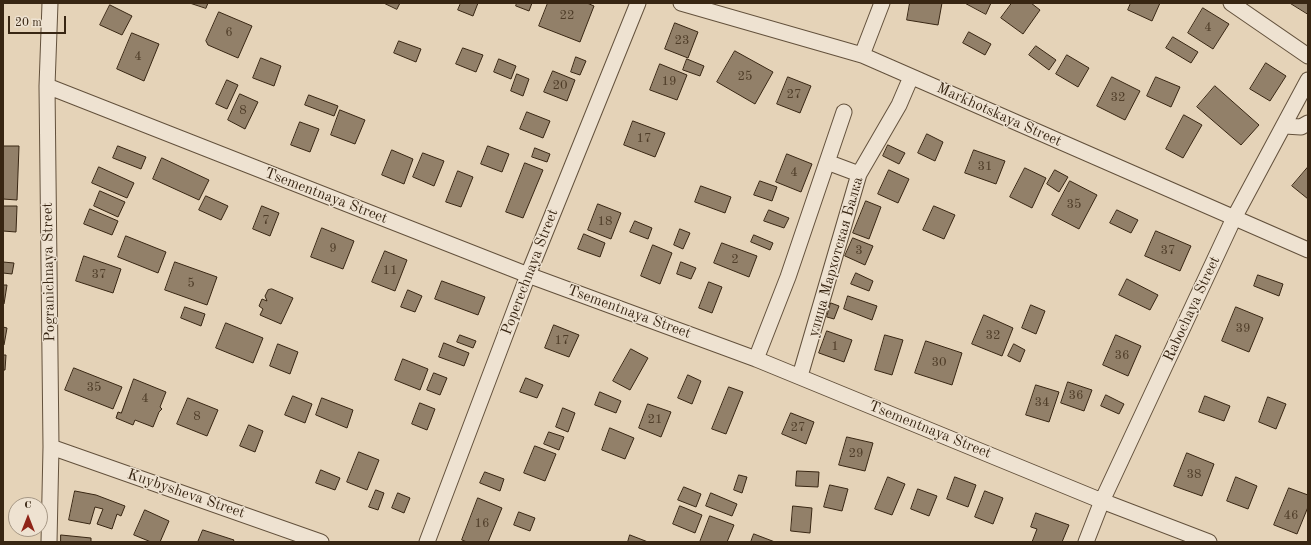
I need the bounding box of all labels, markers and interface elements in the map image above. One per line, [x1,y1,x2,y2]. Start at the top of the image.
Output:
scale bar [10,8,68,34]
house number: 22 [559,8,575,24]
text: 20 m [15,17,42,29]
house number: 4 [1204,20,1212,36]
house number: 6 [225,25,233,41]
house number: 23 [674,33,690,49]
house number: 4 [134,49,142,65]
house number: 25 [737,69,753,85]
house number: 19 [661,74,677,90]
house number: 20 [552,78,568,94]
street label: Markhotskaya Street [934,79,1064,151]
house number: 27 [786,87,802,103]
house number: 32 [1110,90,1126,106]
house number: 8 [239,103,247,119]
house number: 17 [636,131,652,147]
house number: 31 [977,159,993,175]
street label: Tsementnaya Street [262,164,390,228]
house number: 4 [790,165,798,181]
street label: улица Мархотская Балка [804,175,868,339]
house number: 35 [1066,197,1082,213]
street label: Pogranichnaya Street [39,202,59,342]
street label: Poperechnaya Street [498,207,562,337]
house number: 7 [262,213,270,229]
house number: 18 [597,214,613,230]
house number: 9 [329,241,337,257]
house number: 3 [855,243,863,259]
house number: 37 [1160,243,1176,259]
house number: 2 [731,252,739,268]
street label: Rabochaya Street [1160,254,1224,364]
house number: 11 [382,263,398,279]
house number: 37 [91,267,107,283]
house number: 5 [187,276,195,292]
street label: Tsementnaya Street [565,281,693,343]
house number: 39 [1235,321,1251,337]
house number: 32 [985,328,1001,344]
house number: 17 [554,333,570,349]
house number: 1 [831,339,839,355]
house number: 36 [1114,348,1130,364]
house number: 30 [931,355,947,371]
house number: 35 [86,380,102,396]
house number: 36 [1068,388,1084,404]
house number: 4 [141,391,149,407]
house number: 34 [1034,395,1050,411]
street label: Tsementnaya Street [866,397,994,463]
house number: 8 [193,409,201,425]
house number: 21 [647,412,663,428]
house number: 27 [790,420,806,436]
house number: 29 [848,446,864,462]
street label: Kuybysheva Street [125,465,247,523]
house number: 38 [1186,467,1202,483]
north arrow [8,497,48,537]
text: С [24,500,32,511]
house number: 46 [1283,508,1299,524]
house number: 16 [474,516,490,532]

